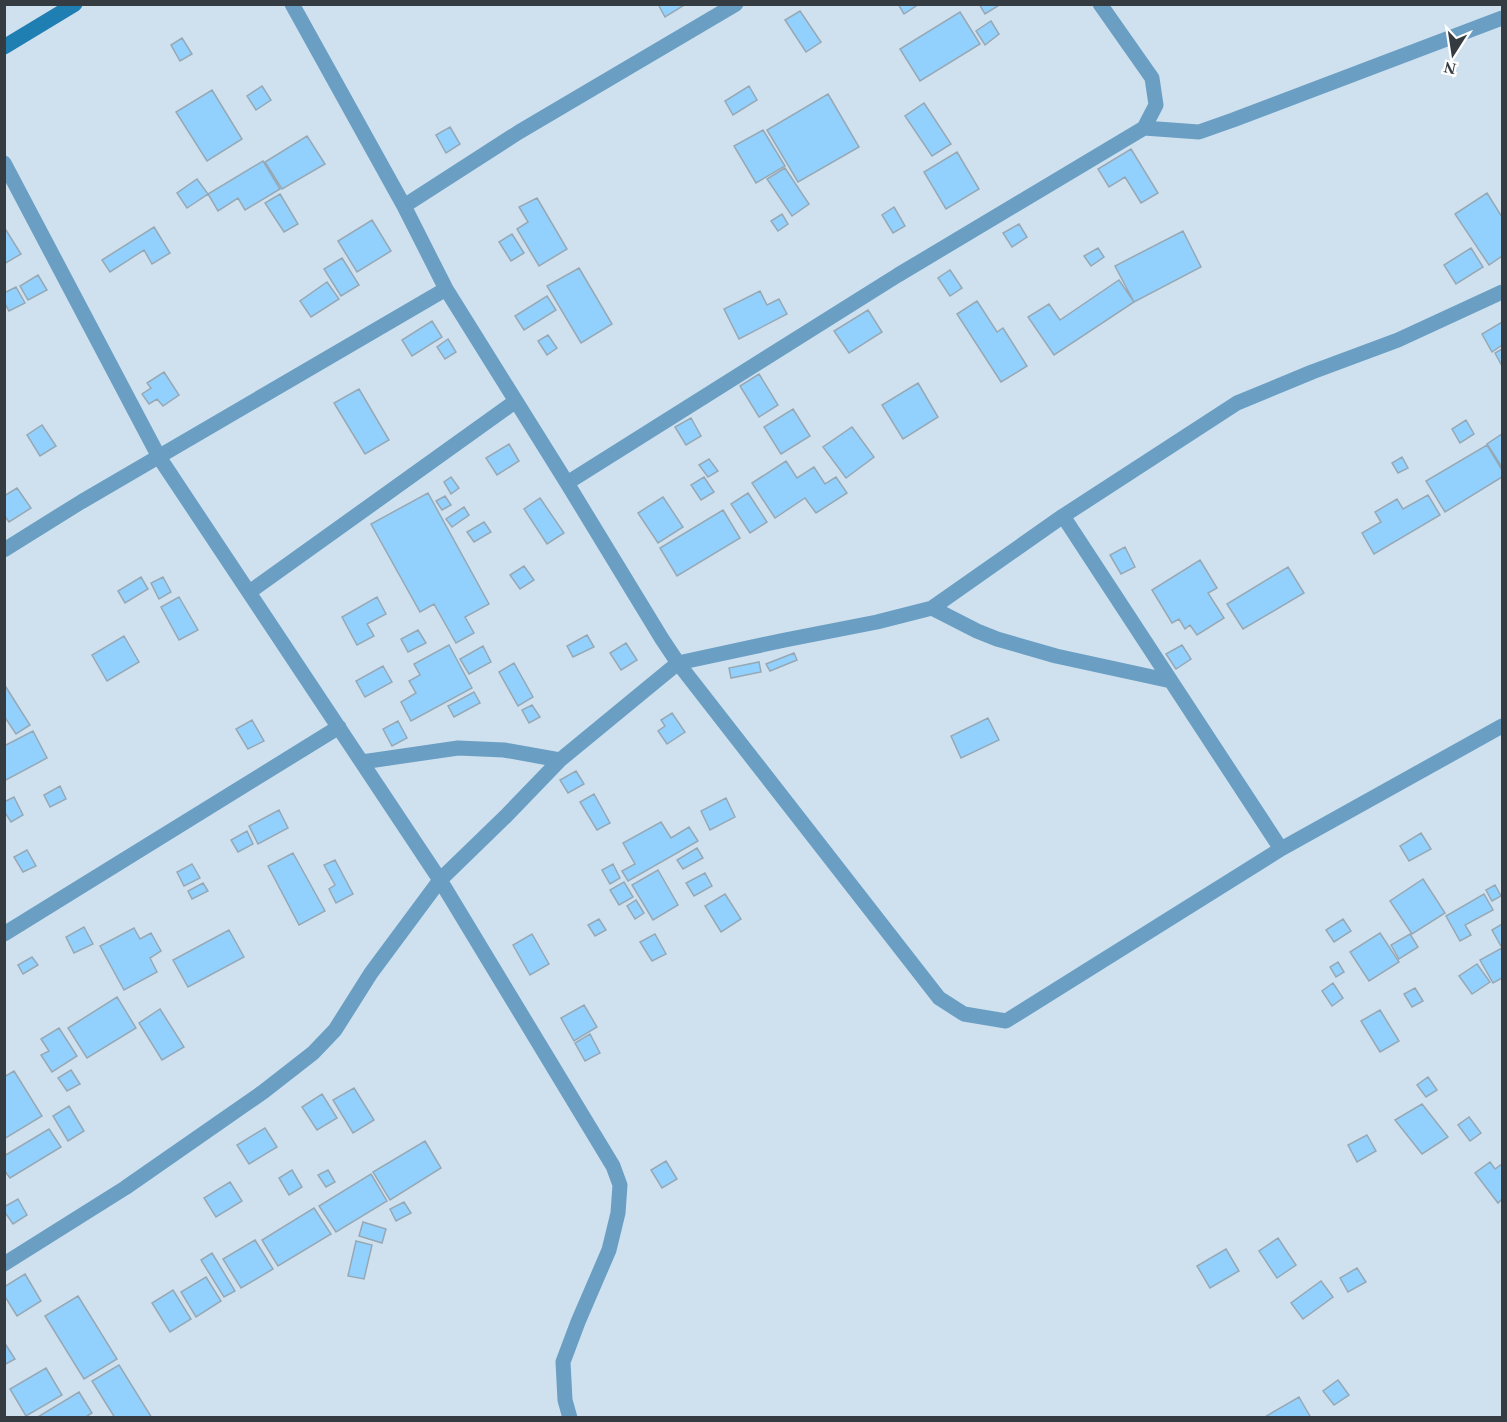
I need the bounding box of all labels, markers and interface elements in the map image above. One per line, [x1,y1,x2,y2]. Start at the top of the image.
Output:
north arrow [1423,24,1483,84]
text: N [1442,59,1457,78]

